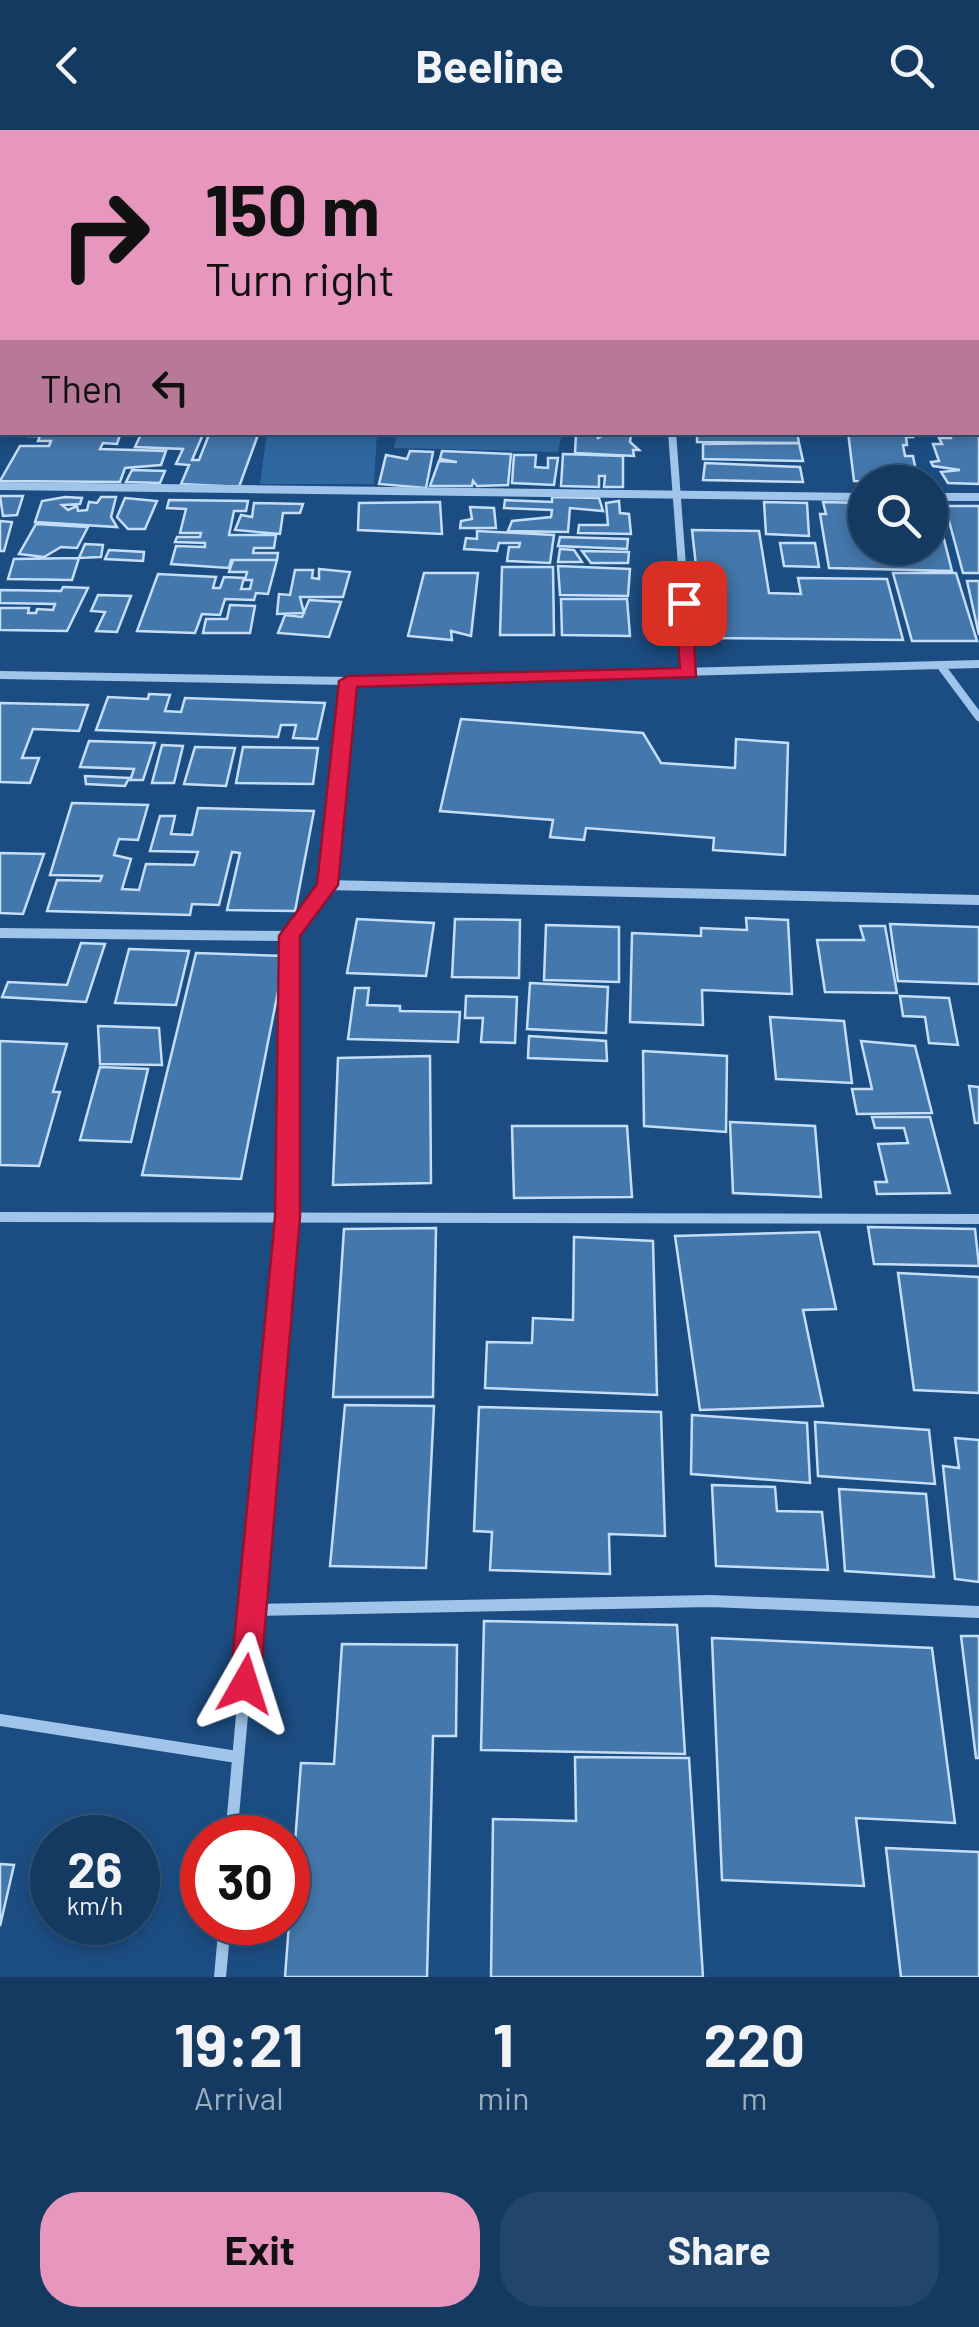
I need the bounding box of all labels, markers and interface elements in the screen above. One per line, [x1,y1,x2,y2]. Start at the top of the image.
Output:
icon: back [40,38,95,93]
text: Beeline [415,38,564,92]
icon: search [884,38,939,93]
text: 150 m [205,166,380,250]
icon: right [40,170,170,300]
text: Turn right [205,251,395,305]
icon: left [143,360,198,415]
text: Then [40,365,123,411]
map controls [848,465,948,565]
button: search [848,465,948,565]
pin [642,561,727,646]
icon: arrive [657,576,712,631]
position arrow [193,1632,297,1736]
speed limit sign: 30 [180,1815,310,1945]
text: 26 [68,1838,122,1898]
text: km/h [67,1890,123,1920]
text: 19:21 [174,2007,303,2079]
text: 1 [493,2007,514,2079]
text: 220 [703,2007,805,2079]
text: Arrival [194,2078,284,2116]
text: min [478,2078,529,2116]
text: m [741,2078,767,2116]
button: Exit [40,2192,480,2307]
button: Share [500,2192,939,2307]

